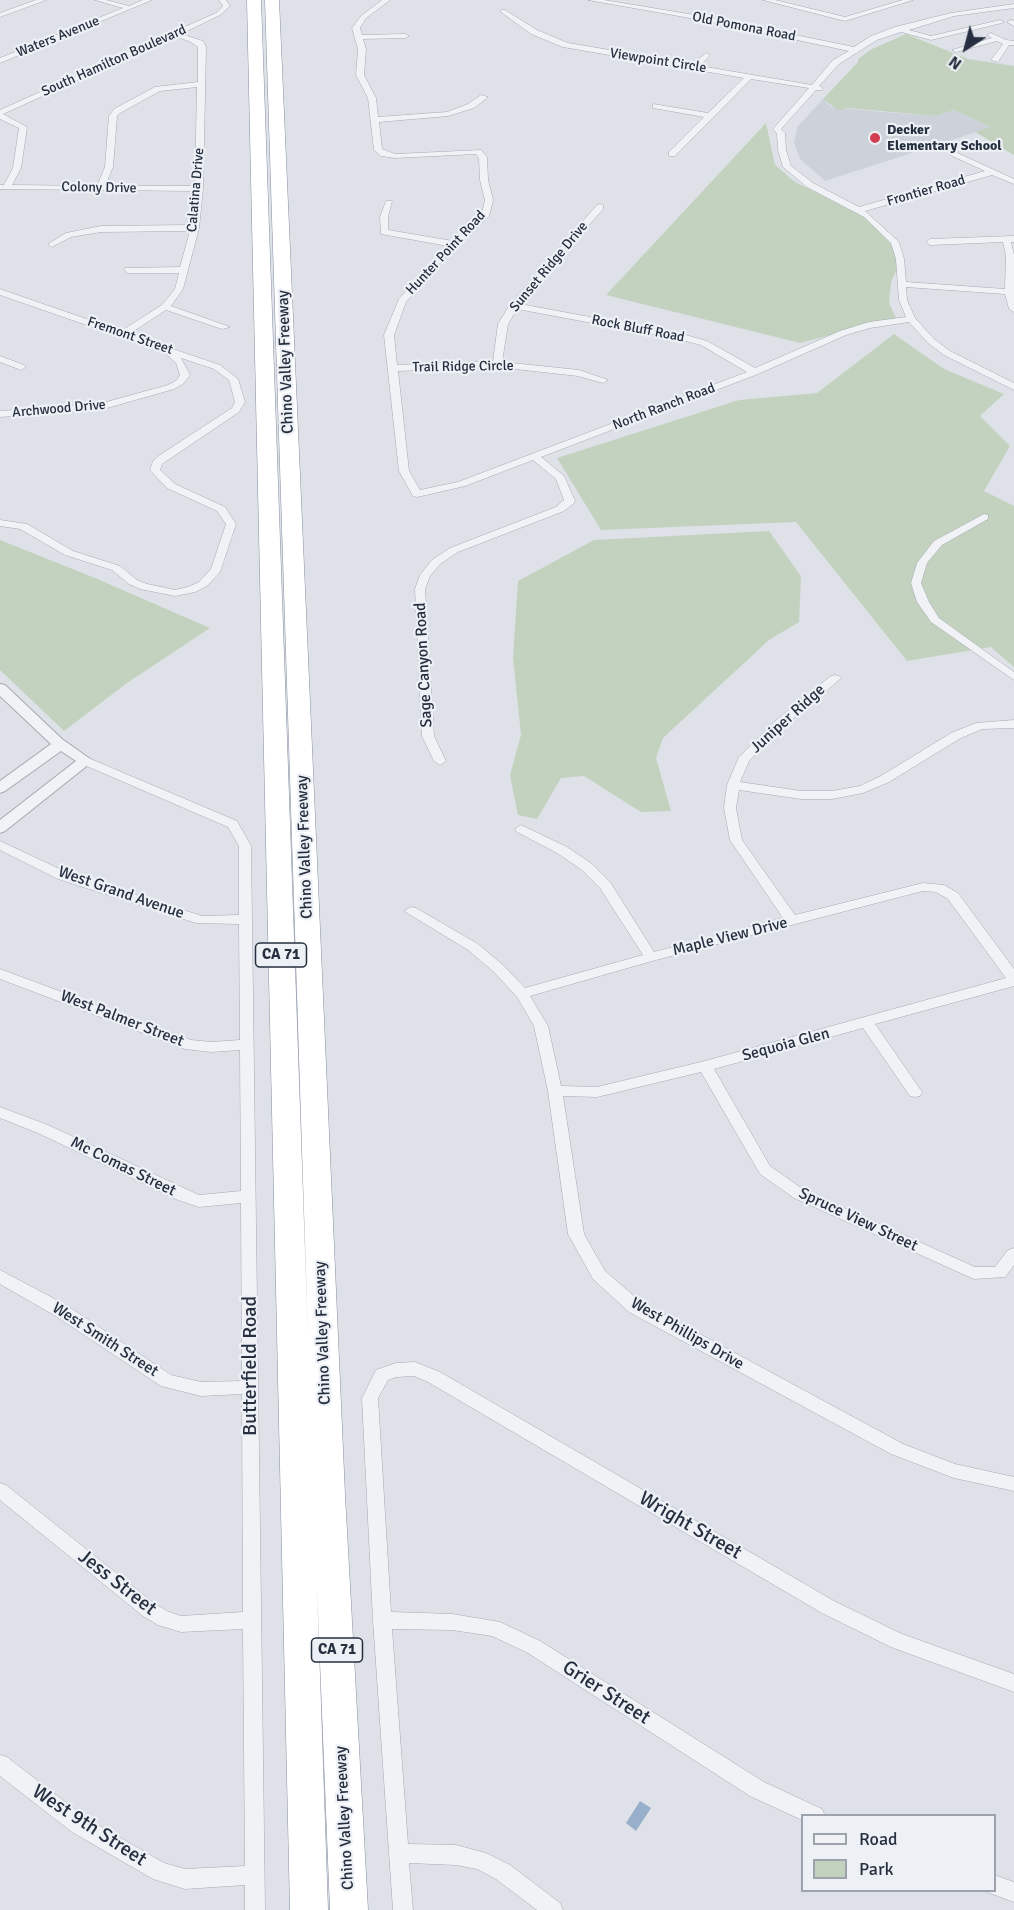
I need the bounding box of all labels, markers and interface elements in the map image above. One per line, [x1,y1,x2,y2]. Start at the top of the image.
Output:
street label: Old Pomona Road [691,9,797,45]
street label: Waters Avenue [14,13,102,61]
north arrow [936,18,996,78]
street label: South Hamilton Boulevard [39,21,189,101]
street label: Viewpoint Circle [608,45,708,77]
text: N [945,51,966,74]
place label: Decker Elementary School [887,122,1002,154]
marker: Decker Elementary School [868,131,882,145]
street label: Calatina Drive [184,147,208,233]
street label: Frontier Road [885,172,967,210]
street label: Colony Drive [61,179,137,197]
street label: Hunter Point Road [403,207,489,299]
street label: Sunset Ridge Drive [506,218,592,316]
street label: Chino Valley Freeway [274,290,298,434]
street label: Rock Bluff Road [590,312,686,346]
street label: Fremont Street [85,314,175,358]
street label: Trail Ridge Circle [412,358,514,376]
street label: North Ranch Road [611,380,717,434]
street label: Archwood Drive [12,397,106,421]
street label: Sage Canyon Road [411,602,437,728]
street label: Juniper Ridge [747,680,829,758]
street label: Chino Valley Freeway [293,775,317,919]
street label: West Grand Avenue [55,862,187,924]
street label: Maple View Drive [671,913,789,961]
road number: CA 71 [256,943,306,967]
street label: West Palmer Street [58,987,186,1051]
street label: Sequoia Glen [740,1024,832,1066]
street label: Mc Comas Street [67,1133,179,1201]
street label: Spruce View Street [795,1184,921,1256]
street label: Chino Valley Freeway [311,1261,335,1405]
street label: West Phillips Drive [627,1294,747,1374]
street label: Butterfield Road [239,1296,263,1436]
street label: West Smith Street [48,1299,162,1381]
street label: Wright Street [634,1487,746,1565]
street label: Jess Street [73,1545,161,1621]
road number: CA 71 [312,1638,362,1662]
street label: Grier Street [558,1656,654,1730]
street label: Chino Valley Freeway [332,1746,358,1890]
street label: West 9th Street [27,1780,151,1872]
legend [801,1814,996,1892]
text: Road [859,1828,898,1850]
text: Park [859,1858,894,1880]

